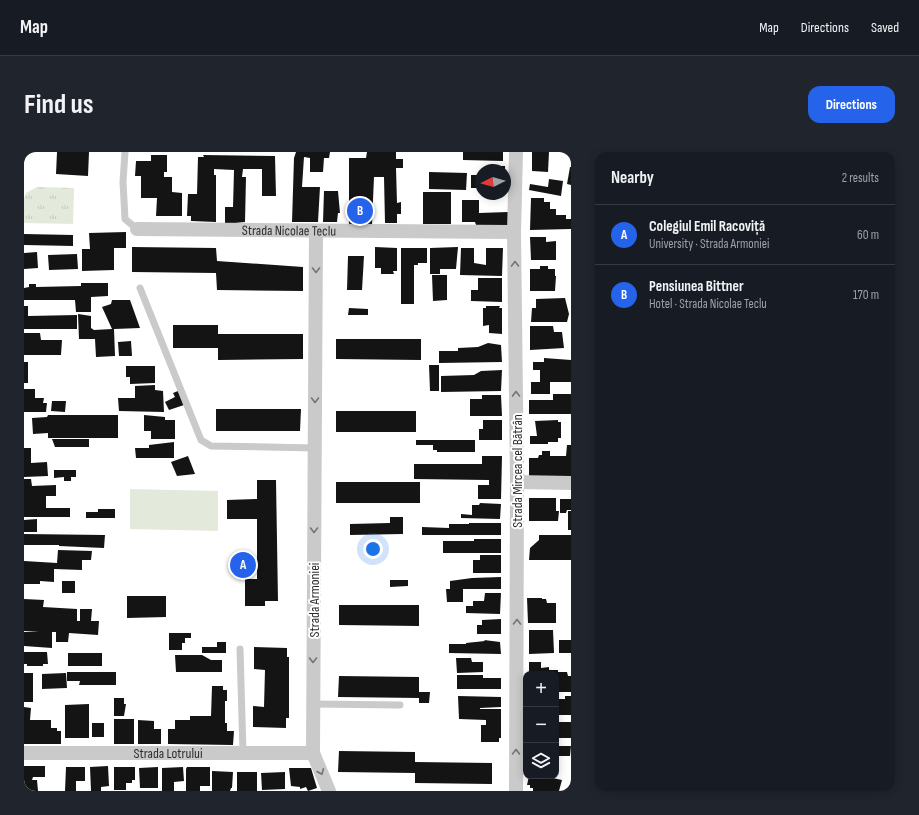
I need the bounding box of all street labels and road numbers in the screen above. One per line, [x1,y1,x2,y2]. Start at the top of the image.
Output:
street label: Strada Nicolae Teclu [242,222,336,240]
street label: Strada Mircea cel Bătrân [509,414,526,528]
street label: Strada Armoniei [306,563,323,637]
street label: Strada Lotrului [133,745,203,762]

